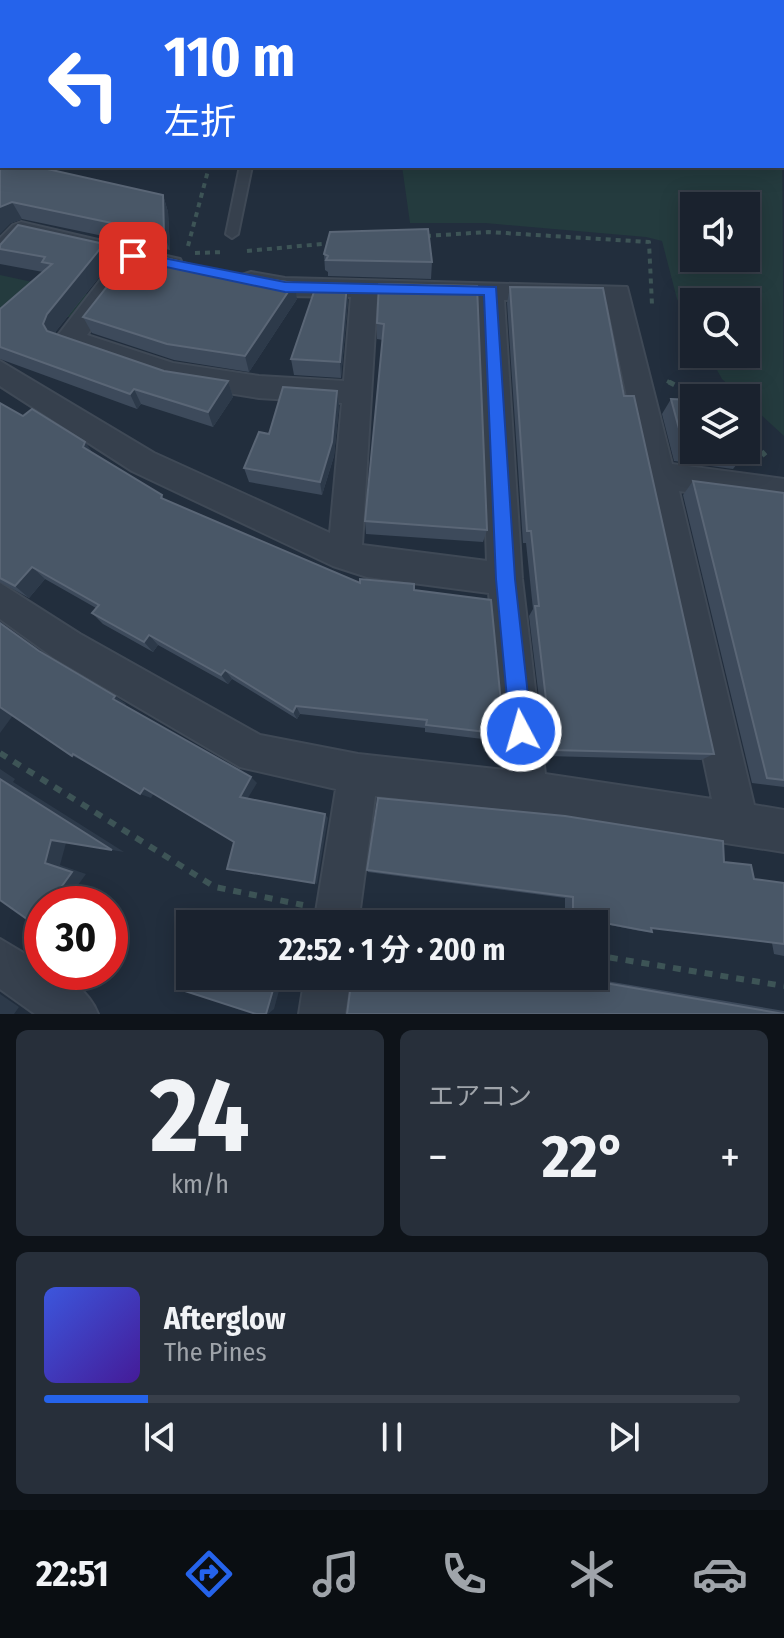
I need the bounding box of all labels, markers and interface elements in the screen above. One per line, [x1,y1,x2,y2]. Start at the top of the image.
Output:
text: 110 m [164,24,295,91]
icon: left [32,32,136,136]
text: 左折 [164,100,236,144]
map controls [680,192,760,464]
button: sound [680,192,760,272]
pin [99,222,167,290]
icon: arrive [111,234,155,278]
button: search [680,288,760,368]
button: layers [680,384,760,464]
position arrow [479,689,563,773]
speed limit sign: 30 [24,886,128,990]
text: 22:52 · 1 分 · 200 m [279,932,505,968]
text: 24 [150,1054,250,1179]
text: エアコン [428,1081,532,1112]
text: 22° [542,1121,626,1193]
text: − [428,1131,448,1184]
text: + [720,1131,740,1184]
text: km/h [171,1169,229,1200]
text: Afterglow [164,1301,286,1337]
text: The Pines [164,1337,267,1368]
icon: previous [138,1415,182,1459]
icon: pause [370,1415,414,1459]
icon: next [602,1415,646,1459]
icon: directions [181,1546,237,1602]
icon: music [308,1546,364,1602]
icon: phone [436,1546,492,1602]
icon: climate [564,1546,620,1602]
icon: car [692,1546,748,1602]
text: 22:51 [36,1552,109,1596]

